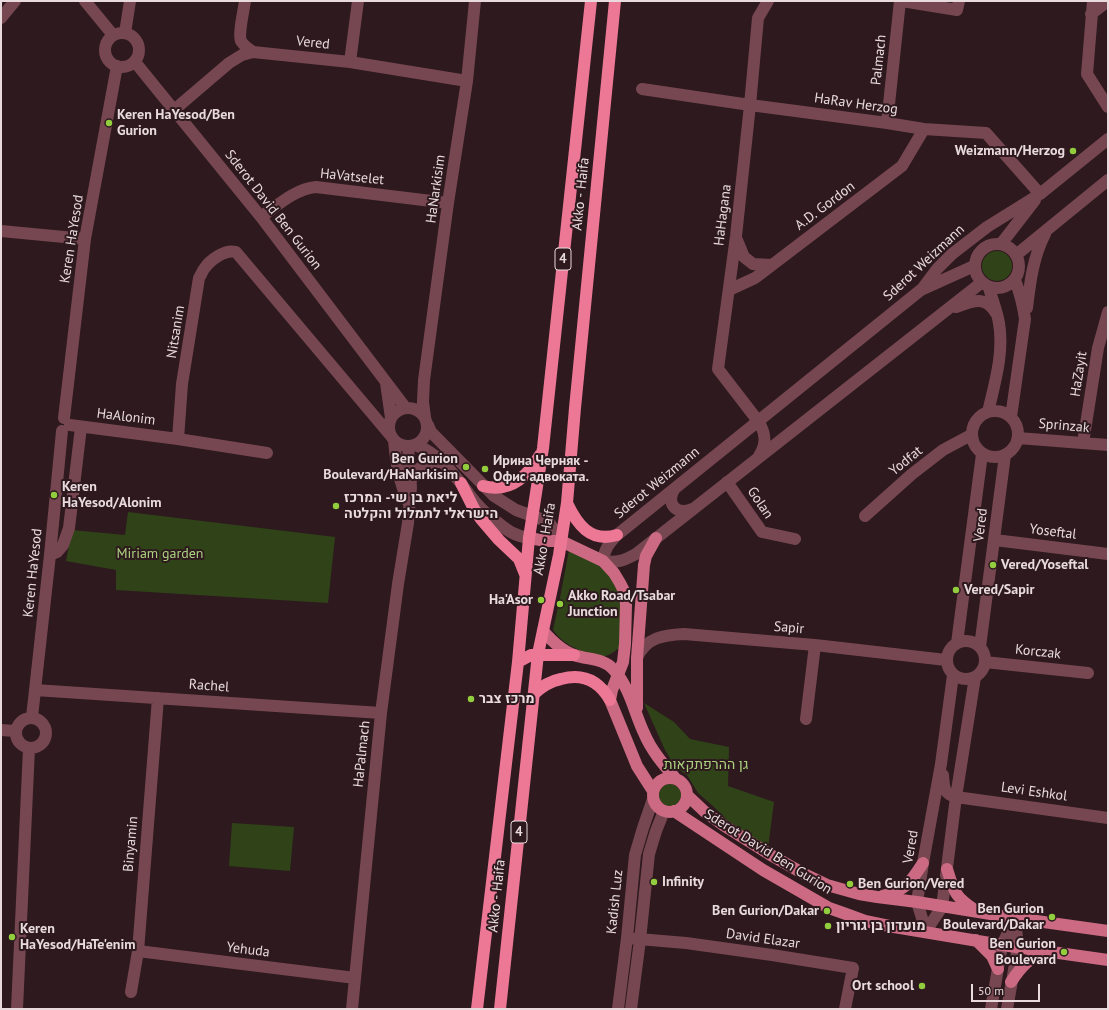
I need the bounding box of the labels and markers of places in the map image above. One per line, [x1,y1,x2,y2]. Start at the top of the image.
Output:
place label: Keren HaYesod/Ben Gurion [117,107,235,140]
marker: Keren HaYesod/Ben Gurion [104,118,114,128]
place label: Weizmann/Herzog [955,143,1065,159]
marker: Weizmann/Herzog [1068,146,1078,156]
place label: Ben Gurion Boulevard/HaNarkisim [323,451,458,484]
place label: Ирина Черняк - Офис адвоката. [493,453,589,486]
marker: Ben Gurion Boulevard/HaNarkisim [461,462,471,472]
marker: Ирина Черняк - Офис адвоката. [480,464,490,474]
place label: Keren HaYesod/Alonim [62,479,161,512]
marker: Keren HaYesod/Alonim [49,490,59,500]
place label: ליאת בן שי- המרכז הישראלי לתמלול והקלטה [344,490,498,522]
marker: ליאת בן שי- המרכז הישראלי לתמלול והקלטה [331,501,341,511]
place label: Vered/Yoseftal [1001,557,1088,573]
marker: Vered/Yoseftal [988,560,998,570]
place label: Vered/Sapir [964,582,1034,598]
marker: Vered/Sapir [951,585,961,595]
place label: Akko Road/Tsabar Junction [568,588,675,620]
place label: Ha'Asor [489,592,533,608]
marker: Ha'Asor [536,595,546,605]
marker: Akko Road/Tsabar Junction [555,599,565,609]
place label: מרכז צבר [479,691,535,707]
marker: מרכז צבר [466,694,476,704]
place label: Infinity [662,874,704,890]
place label: Ben Gurion/Vered [858,876,964,892]
marker: Infinity [649,877,659,887]
marker: Ben Gurion/Vered [845,879,855,889]
place label: Ben Gurion Boulevard/Dakar [943,901,1044,934]
place label: Ben Gurion/Dakar [712,903,819,919]
marker: Ben Gurion/Dakar [822,906,832,916]
marker: Ben Gurion Boulevard/Dakar [1047,912,1057,922]
place label: מועדון בן גוריון [836,918,925,934]
place label: Keren HaYesod/HaTe'enim [20,921,135,954]
marker: מועדון בן גוריון [823,921,833,931]
marker: Keren HaYesod/HaTe'enim [7,932,17,942]
place label: Ben Gurion Boulevard [990,936,1056,968]
marker: Ben Gurion Boulevard [1059,947,1069,957]
place label: Ort school [852,978,914,994]
marker: Ort school [917,981,927,991]

